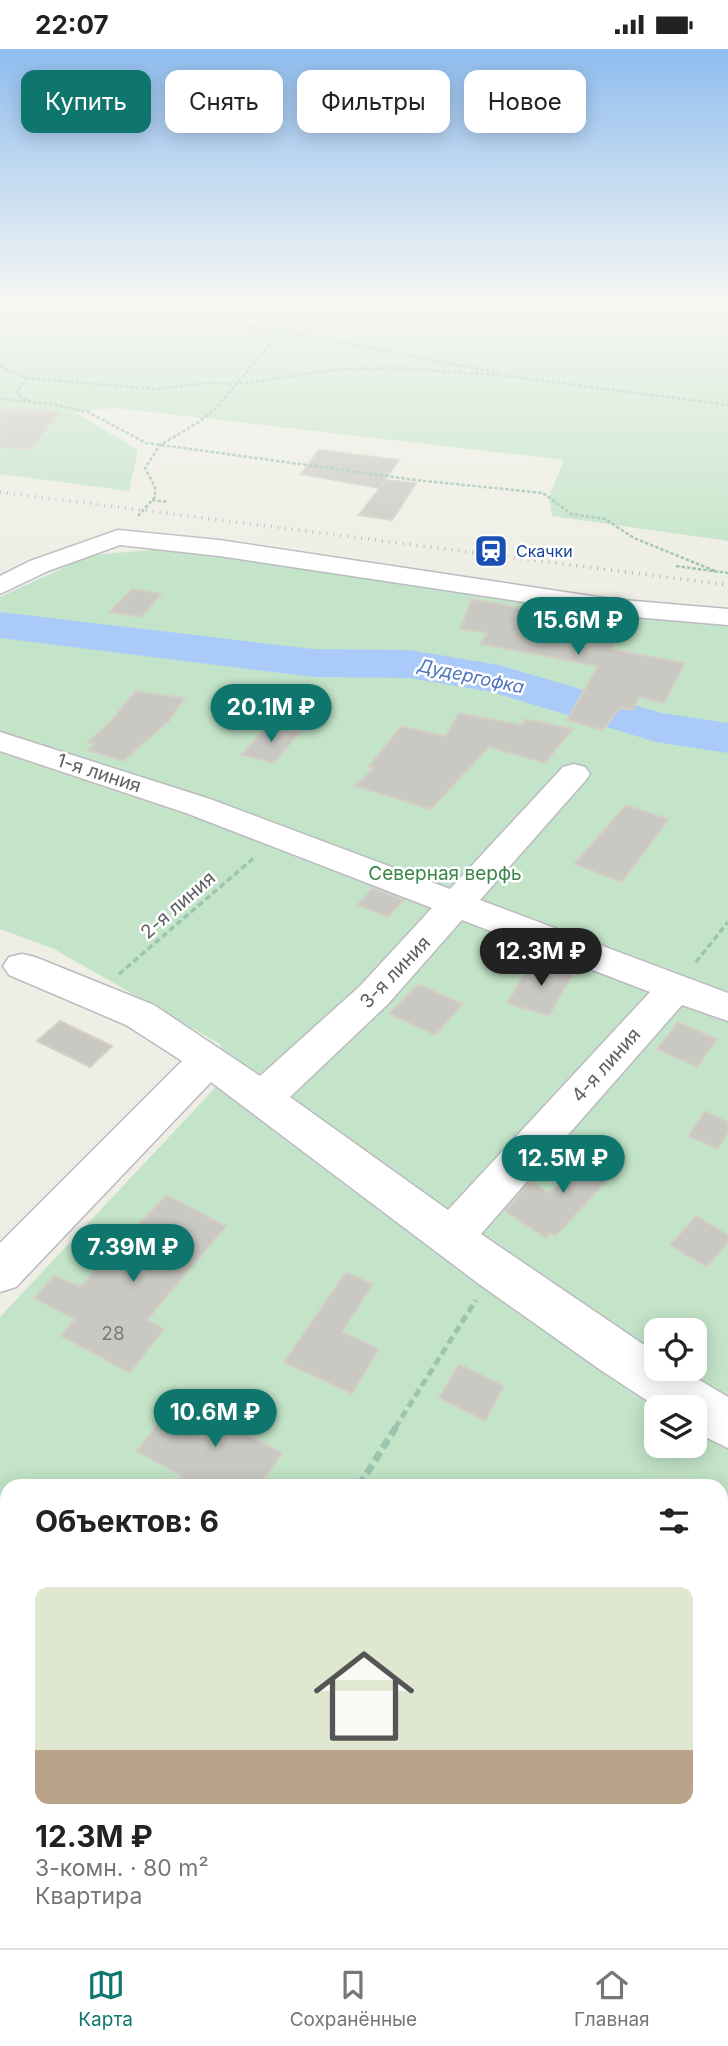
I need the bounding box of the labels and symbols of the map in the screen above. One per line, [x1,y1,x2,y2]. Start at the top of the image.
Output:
station icon: Скачки [472,532,510,570]
place label: Скачки [516,541,573,561]
pin: 15.6M ₽ [513,597,643,657]
water label: Дудергофка [415,654,526,698]
pin: 20.1M ₽ [206,685,336,744]
street label: 1-я линия [54,749,144,797]
park label: Северная верфь [368,862,522,885]
street label: 2-я линия [136,866,220,944]
pin: 12.3M ₽ [476,929,606,988]
street label: 3-я линия [355,931,435,1013]
street label: 4-я линия [567,1023,645,1107]
pin: 12.5M ₽ [498,1135,628,1195]
pin: 7.39M ₽ [68,1225,198,1284]
house number: 28 [101,1322,125,1345]
pin: 10.6M ₽ [150,1389,280,1449]

